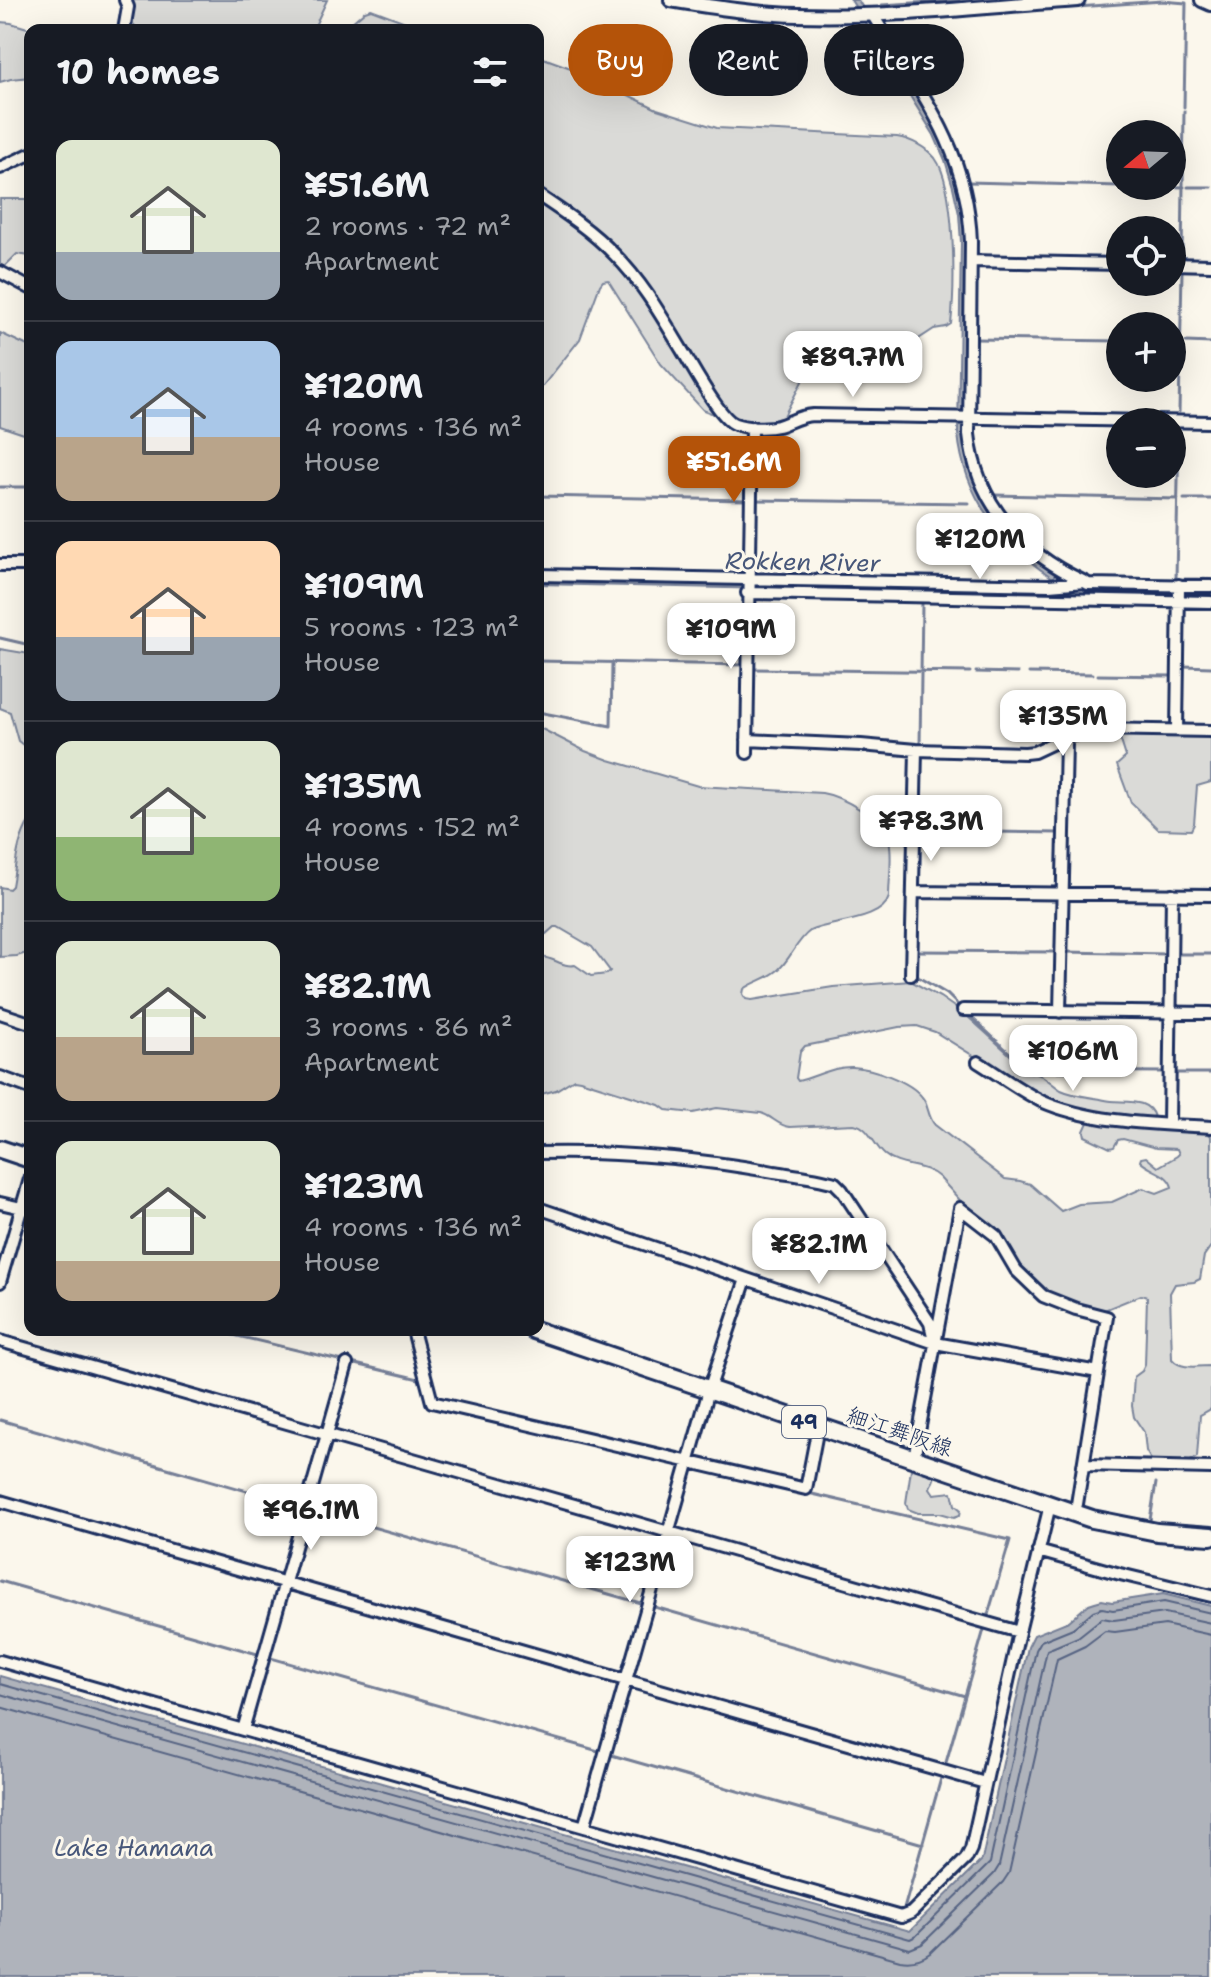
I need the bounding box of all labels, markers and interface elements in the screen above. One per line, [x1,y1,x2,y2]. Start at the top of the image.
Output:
chip: Buy [568,24,673,96]
chip: Rent [689,24,808,96]
chip: Filters [824,24,964,96]
text: 10 homes [56,49,220,95]
icon: filters [468,50,512,94]
north arrow [1106,120,1186,200]
map controls [1106,120,1186,488]
text: ¥51.6M [304,162,429,208]
icon: home [120,172,216,268]
text: 2 rooms · 72 m² [304,208,511,243]
button: locate [1106,216,1186,296]
text: Apartment [304,243,440,278]
button: + [1106,312,1186,392]
pin: ¥89.7M [788,331,918,399]
text: ¥89.7M [801,339,905,374]
text: ¥120M [304,363,423,409]
icon: home [120,373,216,469]
button: − [1106,408,1186,488]
text: 4 rooms · 136 m² [304,409,522,444]
pin: ¥51.6M [669,436,799,504]
text: House [304,444,380,479]
text: ¥51.6M [686,444,782,479]
pin: ¥120M [924,513,1036,581]
text: ¥120M [934,521,1026,556]
water label: Rokken River [725,545,882,579]
text: ¥109M [304,563,424,609]
icon: home [120,573,216,669]
pin: ¥109M [675,603,787,671]
text: 5 rooms · 123 m² [304,609,519,644]
text: ¥109M [685,611,777,646]
text: House [304,644,380,679]
pin: ¥135M [1007,690,1119,758]
text: ¥135M [1018,698,1108,733]
text: ¥135M [304,763,422,809]
icon: home [120,773,216,869]
pin: ¥78.3M [866,795,996,863]
text: ¥78.3M [878,803,984,838]
text: 4 rooms · 152 m² [304,809,520,844]
text: House [304,844,380,879]
text: ¥82.1M [304,963,432,1009]
icon: home [120,973,216,1069]
text: 3 rooms · 86 m² [304,1009,513,1044]
pin: ¥106M [1017,1025,1129,1093]
text: ¥106M [1027,1033,1119,1068]
text: Apartment [304,1044,440,1079]
text: ¥123M [304,1163,424,1209]
icon: home [120,1173,216,1269]
text: 4 rooms · 136 m² [304,1209,522,1244]
pin: ¥82.1M [754,1218,884,1286]
text: ¥82.1M [770,1226,868,1261]
text: House [304,1244,380,1279]
street label: 細江舞阪線 [843,1400,957,1463]
road number: 49 [782,1406,826,1438]
pin: ¥96.1M [246,1484,376,1552]
text: ¥96.1M [262,1492,360,1527]
pin: ¥123M [574,1536,686,1604]
text: ¥123M [584,1544,676,1579]
water label: Lake Hamana [54,1832,214,1864]

